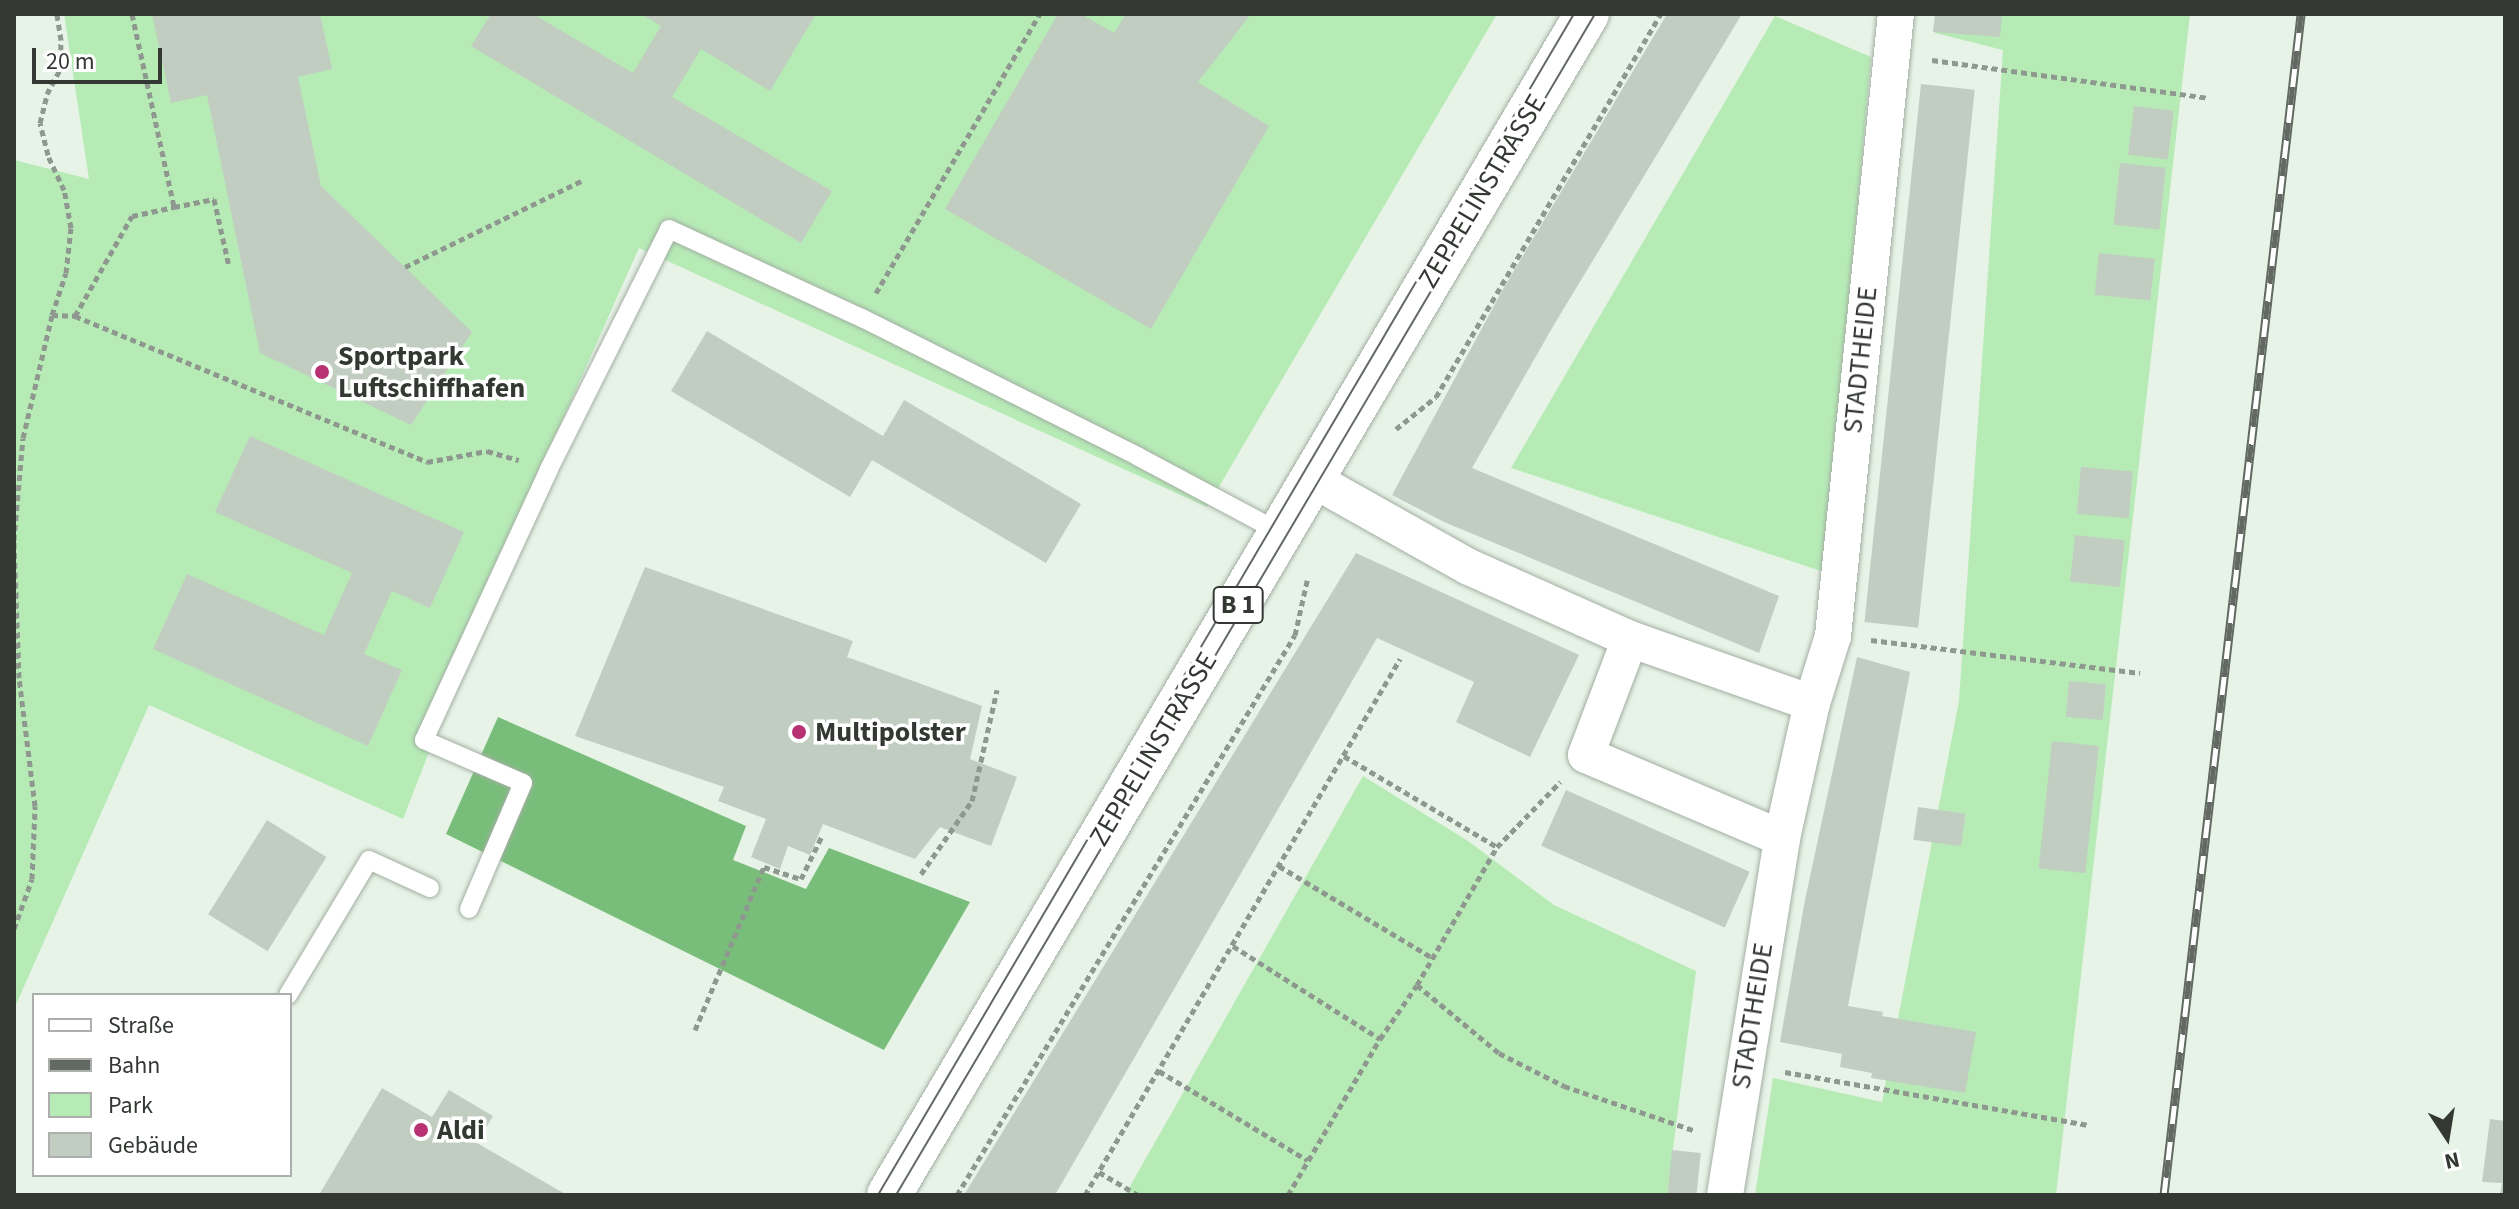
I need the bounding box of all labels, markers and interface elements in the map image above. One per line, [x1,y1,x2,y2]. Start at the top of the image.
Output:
scale bar [36,32,166,82]
text: 20 m [46,44,95,79]
street label: ZEPPELINSTRASSE [1411,88,1553,294]
street label: STADTHEIDE [1836,285,1884,435]
place label: Sportpark Luftschiffhafen [338,339,525,405]
marker: Sportpark Luftschiffhafen [313,363,331,381]
road number: B 1 [1212,583,1264,627]
street label: ZEPPELINSTRASSE [1082,646,1224,852]
place label: Multipolster [815,715,966,749]
marker: Multipolster [790,723,808,741]
street label: STADTHEIDE [1724,941,1780,1091]
legend [32,993,292,1177]
text: Straße [108,1008,174,1043]
text: Bahn [108,1048,160,1083]
text: Park [108,1088,153,1123]
north arrow [2407,1097,2487,1177]
place label: Aldi [437,1113,485,1147]
marker: Aldi [412,1121,430,1139]
text: Gebäude [108,1128,198,1163]
text: N [2442,1143,2462,1178]

